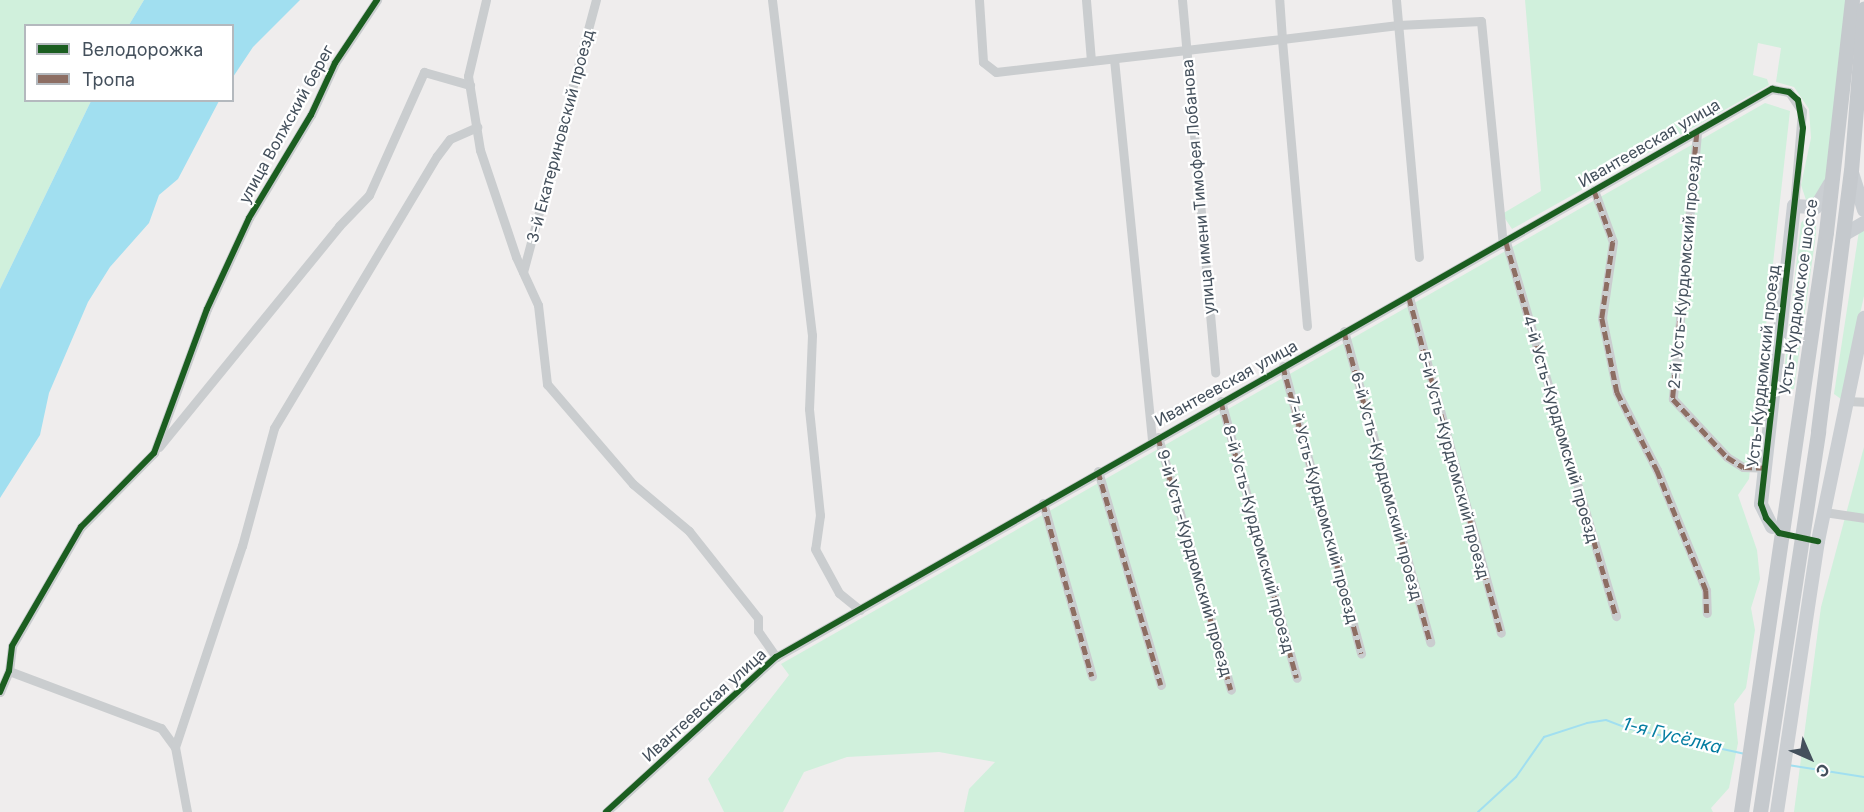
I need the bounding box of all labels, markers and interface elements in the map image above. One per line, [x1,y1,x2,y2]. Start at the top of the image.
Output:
legend [24,24,234,102]
street label: 3-й Екатериновский проезд [522,27,598,245]
text: Велодорожка [82,39,203,60]
street label: улица Волжский берег [234,42,338,206]
street label: улица имени Тимофея Лобанова [1177,59,1219,315]
text: Тропа [82,69,135,90]
street label: Ивантеевская улица [1575,95,1723,191]
street label: 2-й Усть-Курдюмский проезд [1664,154,1704,390]
street label: Усть-Курдюмское шоссе [1775,198,1821,396]
street label: Усть-Курдюмский проезд [1743,264,1783,468]
street label: 4-й Усть-Курдюмский проезд [1519,313,1603,545]
street label: Ивантеевская улица [1151,336,1301,430]
street label: 5-й Усть-Курдюмский проезд [1414,349,1494,581]
street label: 6-й Усть-Курдюмский проезд [1347,370,1427,602]
street label: 7-й Усть-Курдюмский проезд [1283,394,1363,626]
street label: 8-й Усть-Курдюмский проезд [1219,423,1299,655]
street label: 9-й Усть-Курдюмский проезд [1153,447,1237,679]
street label: Ивантеевская улица [638,644,770,766]
water label: 1-я Гусёлка [1620,713,1724,759]
north arrow [1780,728,1840,788]
text: С [1811,759,1834,782]

